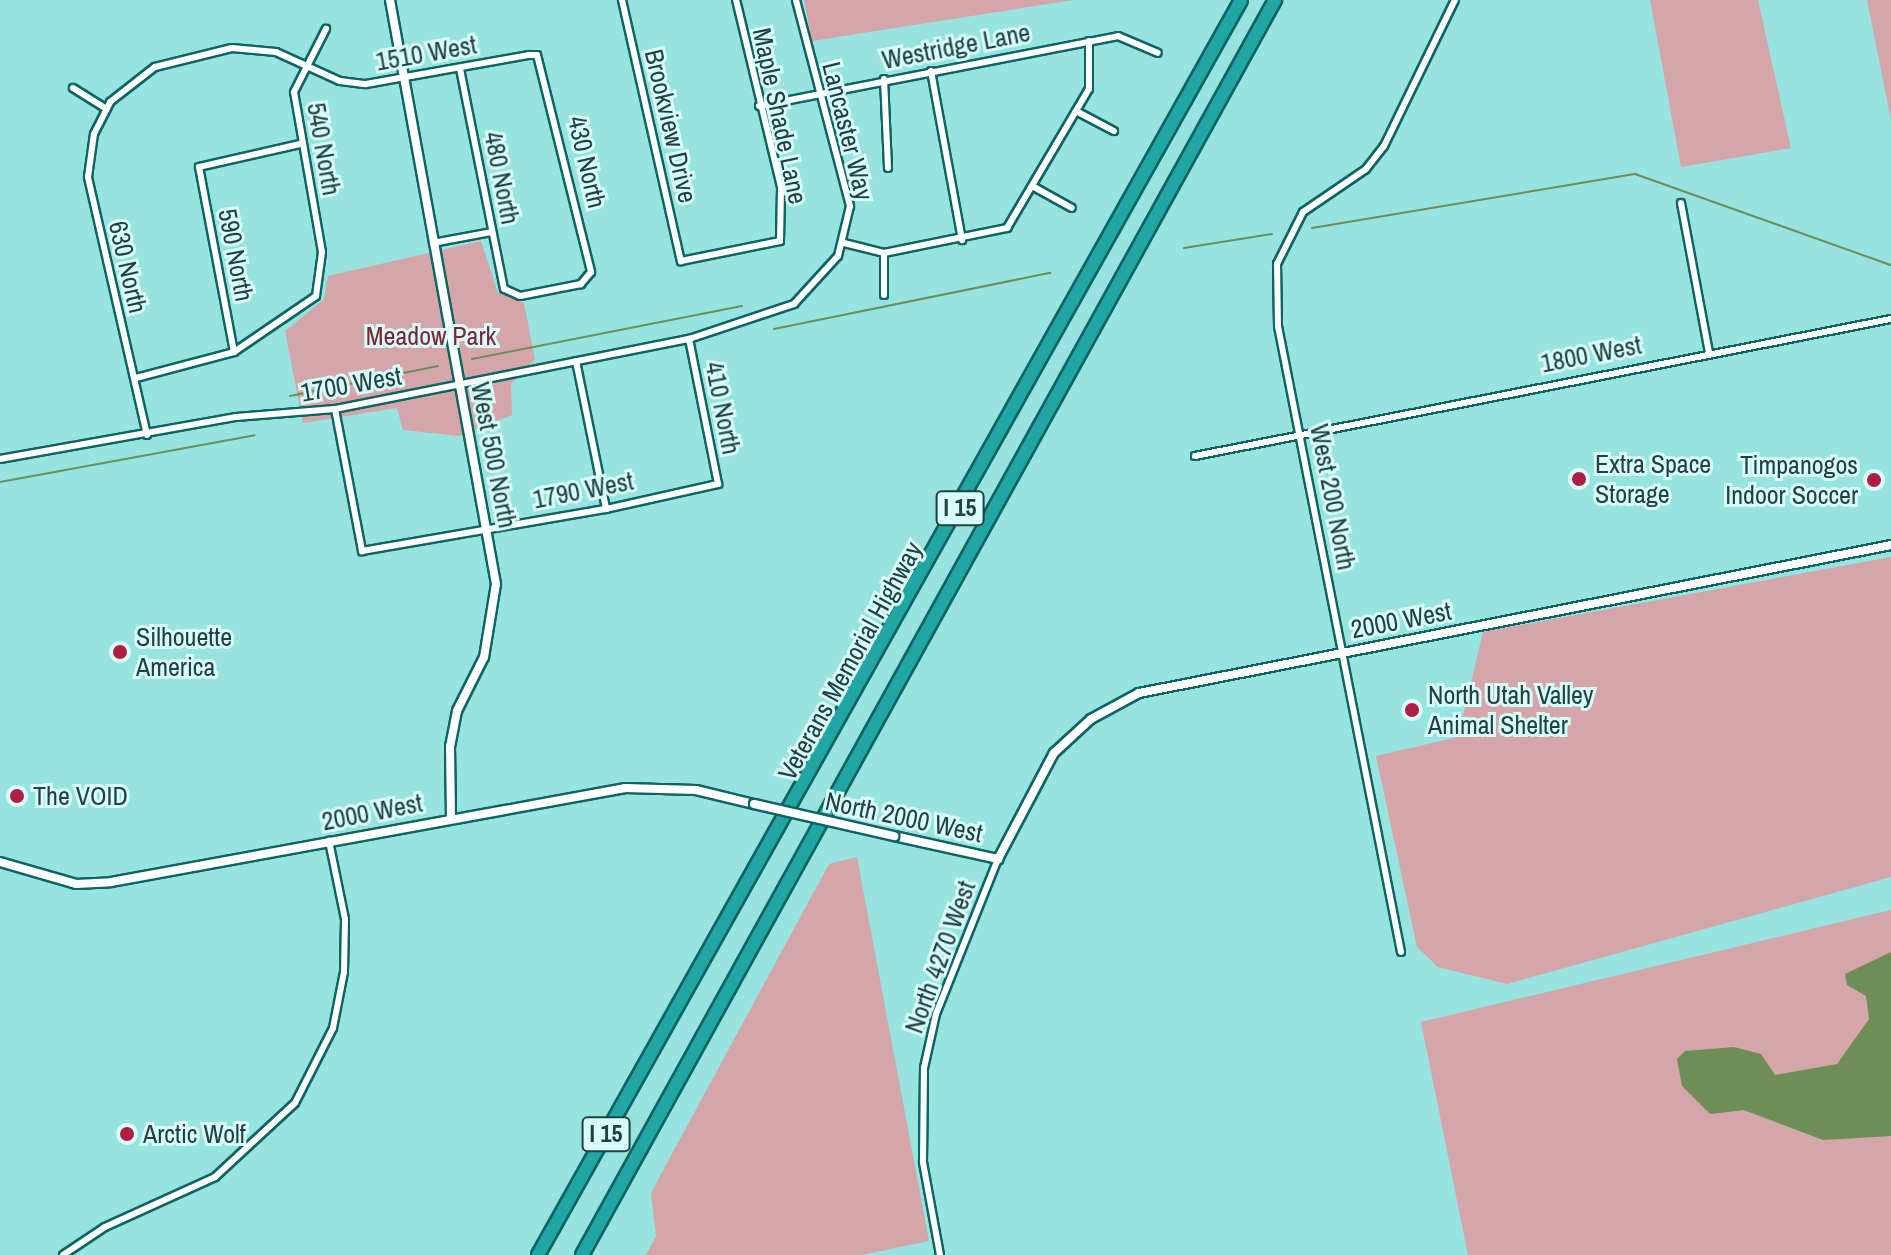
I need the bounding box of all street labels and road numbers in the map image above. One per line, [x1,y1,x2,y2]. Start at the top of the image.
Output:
street label: Westridge Lane [879,16,1033,76]
street label: Maple Shade Lane [746,25,814,207]
street label: 1510 West [373,29,479,77]
street label: Brookview Drive [638,46,704,206]
street label: Lancaster Way [816,59,880,203]
street label: 540 North [301,100,347,198]
street label: 430 North [561,113,613,211]
street label: 480 North [478,129,526,227]
street label: 590 North [212,206,260,304]
street label: 630 North [102,218,154,316]
street label: 1800 West [1538,329,1644,379]
street label: 410 North [699,359,747,457]
street label: 1700 West [298,360,404,408]
street label: West 500 North [465,380,523,530]
street label: West 200 North [1304,422,1362,572]
street label: 1790 West [530,465,636,515]
road number: I 15 [934,488,986,528]
street label: Veterans Memorial Highway [771,536,929,786]
street label: 2000 West [1348,595,1454,645]
street label: North 2000 West [823,785,985,849]
street label: 2000 West [319,787,425,837]
street label: North 4270 West [898,877,982,1037]
road number: I 15 [580,1114,632,1154]

